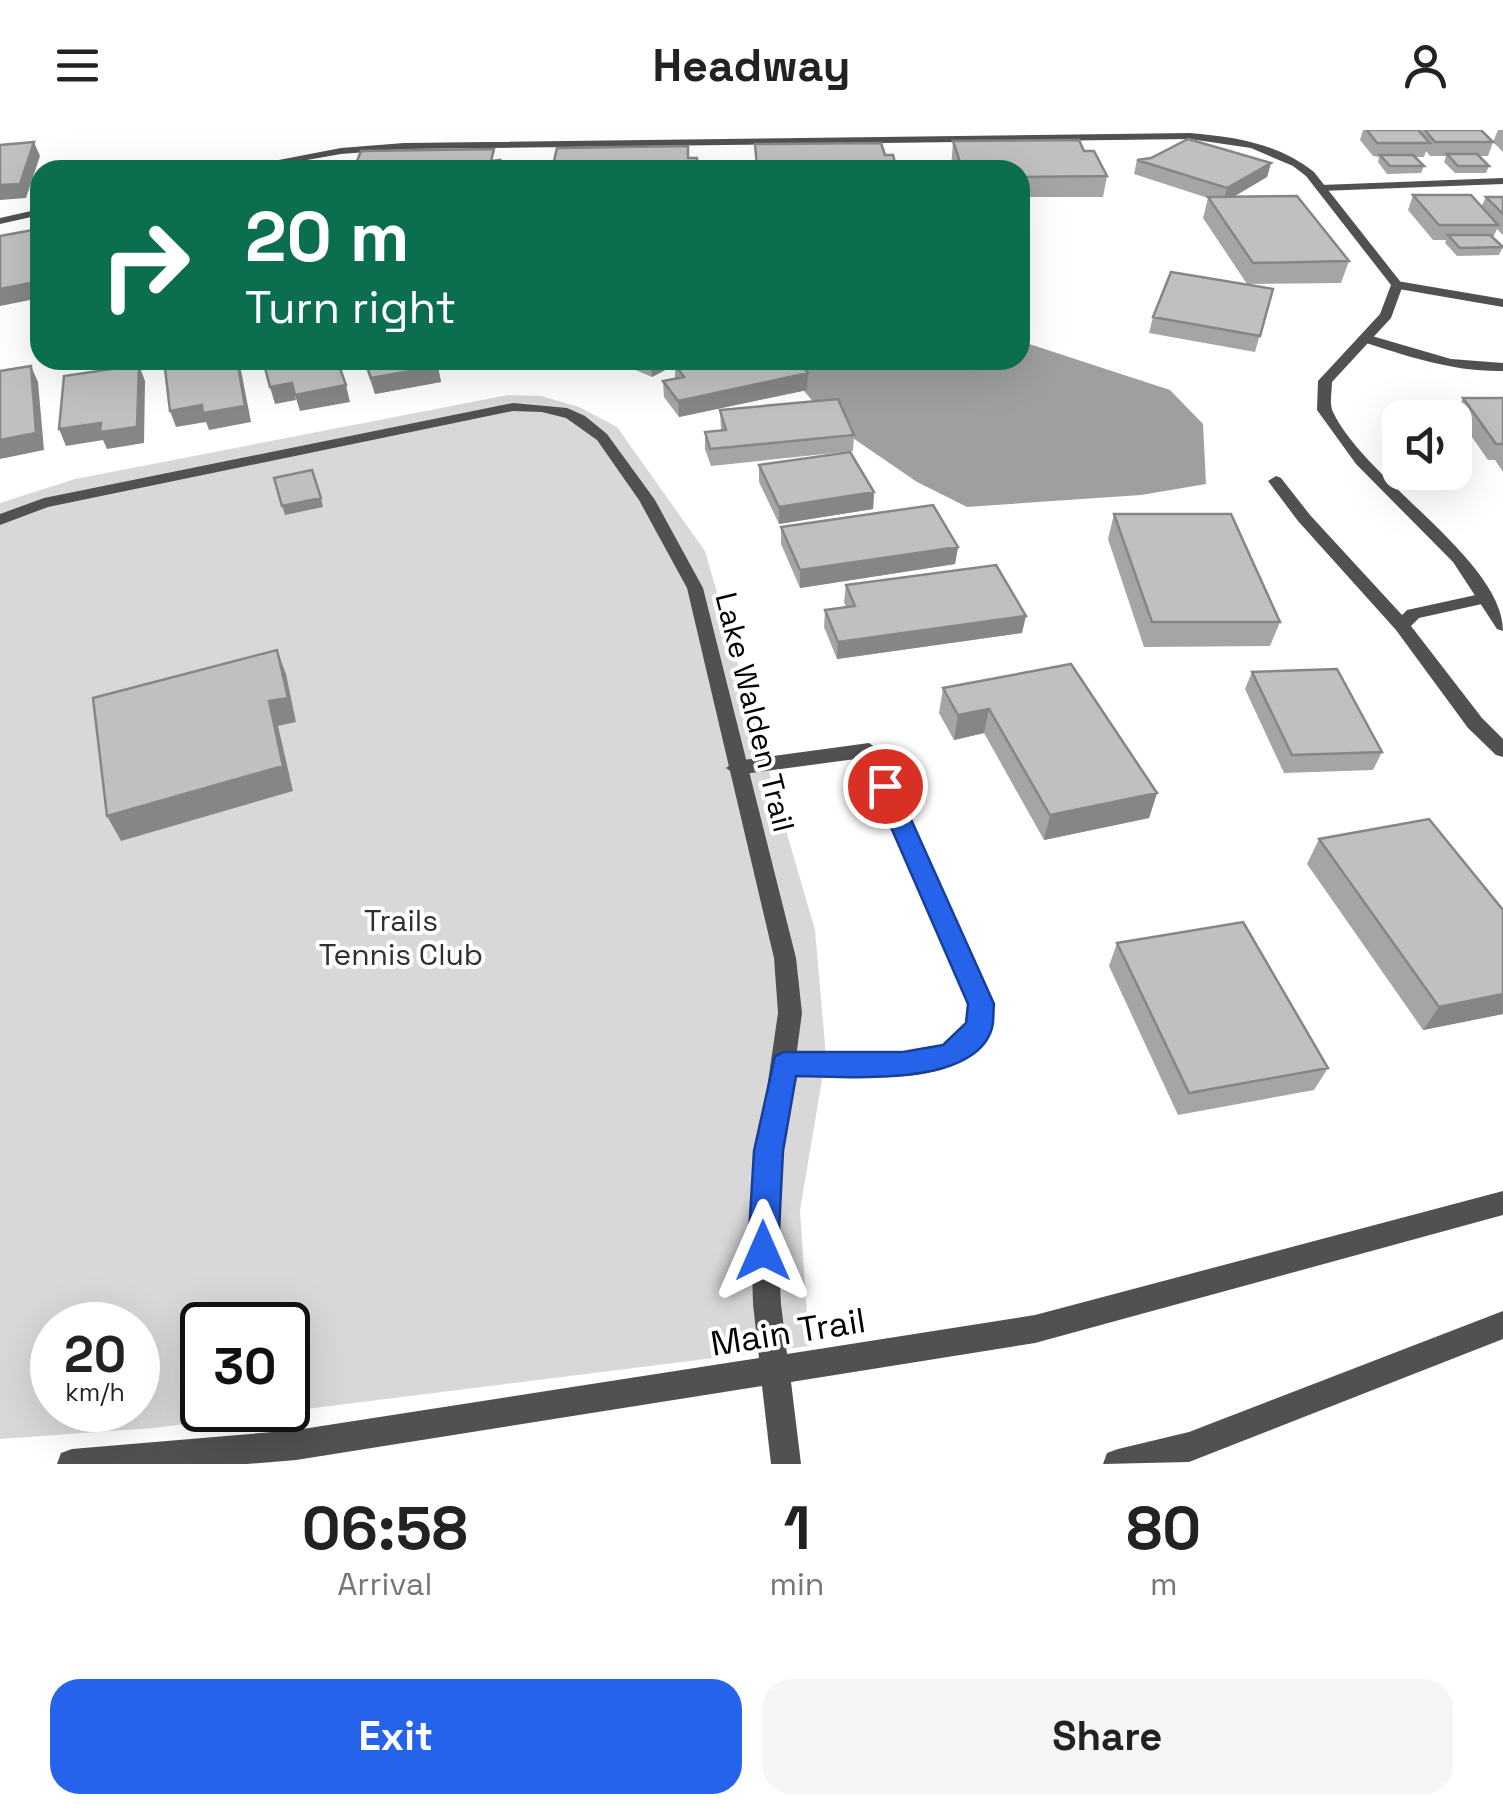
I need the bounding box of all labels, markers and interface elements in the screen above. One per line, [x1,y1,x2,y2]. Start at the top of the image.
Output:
text: Headway [652,37,851,94]
icon: menu [50,38,105,93]
icon: person [1398,38,1453,93]
text: 20 m [245,192,410,281]
icon: right [80,200,210,330]
text: Turn right [245,279,456,336]
map controls [1382,400,1472,490]
button: sound [1382,400,1472,490]
street label: Lake Walden Trail [706,588,804,836]
pin [843,744,928,829]
icon: arrive [858,759,913,814]
park label: Trails Tennis Club [319,901,483,974]
position arrow [711,1199,815,1303]
street label: Main Trail [707,1298,869,1366]
speed limit sign: 30 [180,1302,310,1432]
text: 20 [64,1323,126,1387]
text: km/h [65,1376,125,1408]
text: 06:58 [302,1490,468,1567]
text: 1 [783,1490,811,1567]
text: 80 [1126,1490,1201,1567]
text: Arrival [337,1564,432,1604]
text: min [769,1564,824,1604]
text: m [1150,1564,1177,1604]
button: Exit [50,1679,742,1794]
button: Share [762,1679,1453,1794]

